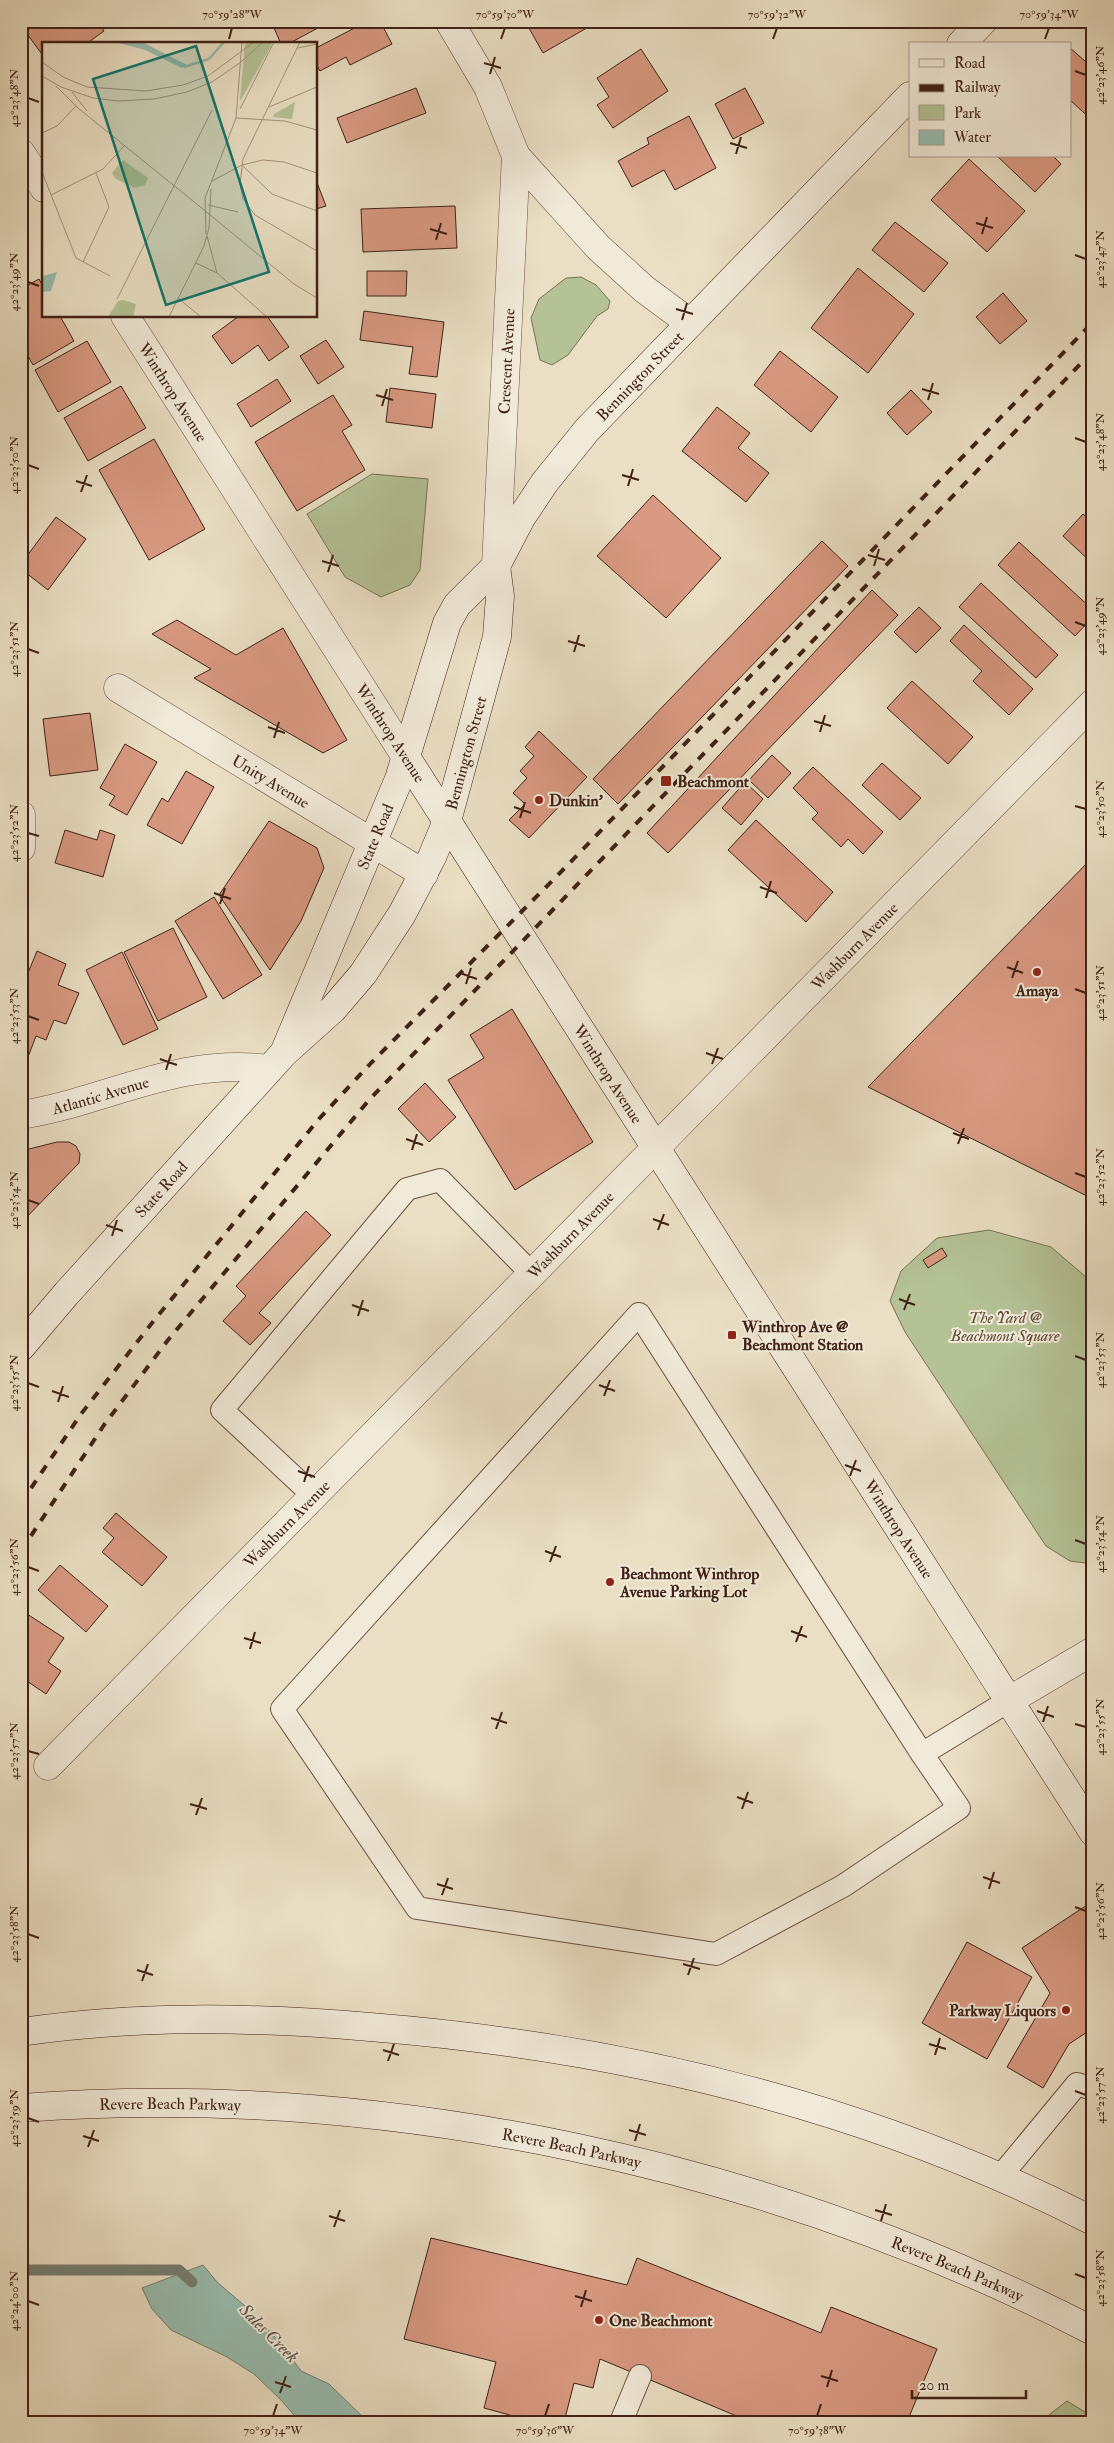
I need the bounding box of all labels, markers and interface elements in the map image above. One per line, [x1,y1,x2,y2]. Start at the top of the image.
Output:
text: 70°59'28"W [202,7,263,22]
text: 70°59'30"W [476,7,535,22]
text: 70°59'32"W [748,7,807,22]
text: 70°59'34"W [1020,7,1079,22]
inset map [42,42,318,318]
legend [909,42,1072,158]
text: 42°23'46"N [1093,45,1108,105]
text: Road [954,54,986,73]
text: 42°23'48"N [7,68,22,127]
text: Railway [954,78,1001,97]
text: Park [954,104,981,123]
text: Water [953,128,991,147]
text: 42°23'47"N [1093,230,1108,288]
text: 42°23'49"N [7,252,22,312]
street label: Crescent Avenue [494,308,520,415]
street label: Bennington Street [592,327,688,425]
street label: Winthrop Avenue [133,338,212,446]
text: 42°23'48"N [1093,412,1108,471]
text: 42°23'50"N [7,436,22,494]
text: 42°23'49"N [1093,596,1108,656]
text: 42°23'51"N [7,621,22,677]
street label: Winthrop Avenue [349,680,430,787]
street label: Bennington Street [441,694,491,812]
street label: Unity Avenue [228,751,313,813]
place label: Beachmont [677,772,750,792]
marker: Beachmont [659,774,673,788]
text: 42°23'50"N [1093,780,1108,838]
place label: Dunkin' [549,791,604,811]
marker: Dunkin' [533,794,545,806]
street label: State Road [353,801,399,873]
text: 42°23'52"N [7,804,22,862]
street label: Washburn Avenue [807,898,903,995]
text: 42°23'51"N [1093,965,1108,1021]
marker: Amaya [1031,966,1043,978]
place label: Amaya [1015,981,1059,1002]
text: 42°23'53"N [7,988,22,1044]
street label: Winthrop Avenue [568,1020,647,1128]
street label: Atlantic Avenue [49,1072,152,1120]
text: 42°23'52"N [1093,1148,1108,1206]
street label: State Road [131,1157,192,1222]
text: 42°23'54"N [7,1171,22,1229]
street label: Washburn Avenue [523,1187,619,1284]
park label: The Yard @ Beachmont Square [950,1308,1060,1346]
place label: Winthrop Ave @ Beachmont Station [741,1317,864,1355]
marker: Winthrop Ave @ Beachmont Station [726,1329,738,1341]
text: 42°23'53"N [1093,1332,1108,1388]
text: 42°23'55"N [7,1354,22,1412]
street label: Winthrop Avenue [859,1475,938,1583]
street label: Washburn Avenue [239,1476,335,1573]
text: 42°23'54"N [1093,1515,1108,1573]
text: 42°23'56"N [7,1538,22,1596]
place label: Beachmont Winthrop Avenue Parking Lot [619,1564,759,1603]
marker: Beachmont Winthrop Avenue Parking Lot [604,1576,616,1588]
text: 42°23'55"N [1093,1698,1108,1756]
text: 42°23'57"N [7,1722,22,1780]
text: 42°23'56"N [1093,1882,1108,1940]
text: 42°23'58"N [7,1905,22,1963]
place label: Parkway Liquors [949,2001,1057,2022]
marker: Parkway Liquors [1060,2004,1072,2016]
text: 42°23'57"N [1093,2066,1108,2124]
text: 42°23'59"N [7,2089,22,2147]
street label: Revere Beach Parkway [99,2094,242,2116]
street label: Revere Beach Parkway [500,2124,644,2173]
street label: Revere Beach Parkway [888,2233,1027,2307]
text: 42°23'58"N [1093,2249,1108,2307]
text: 42°24'00"N [7,2270,22,2331]
water label: Sales Creek [233,2298,303,2368]
place label: One Beachmont [609,2311,713,2331]
marker: One Beachmont [593,2314,605,2326]
scale bar [912,2368,1025,2400]
text: 20 m [919,2376,949,2395]
text: 70°59'34"W [244,2423,303,2438]
text: 70°59'36"W [516,2423,575,2438]
text: 70°59'38"W [788,2423,847,2438]

